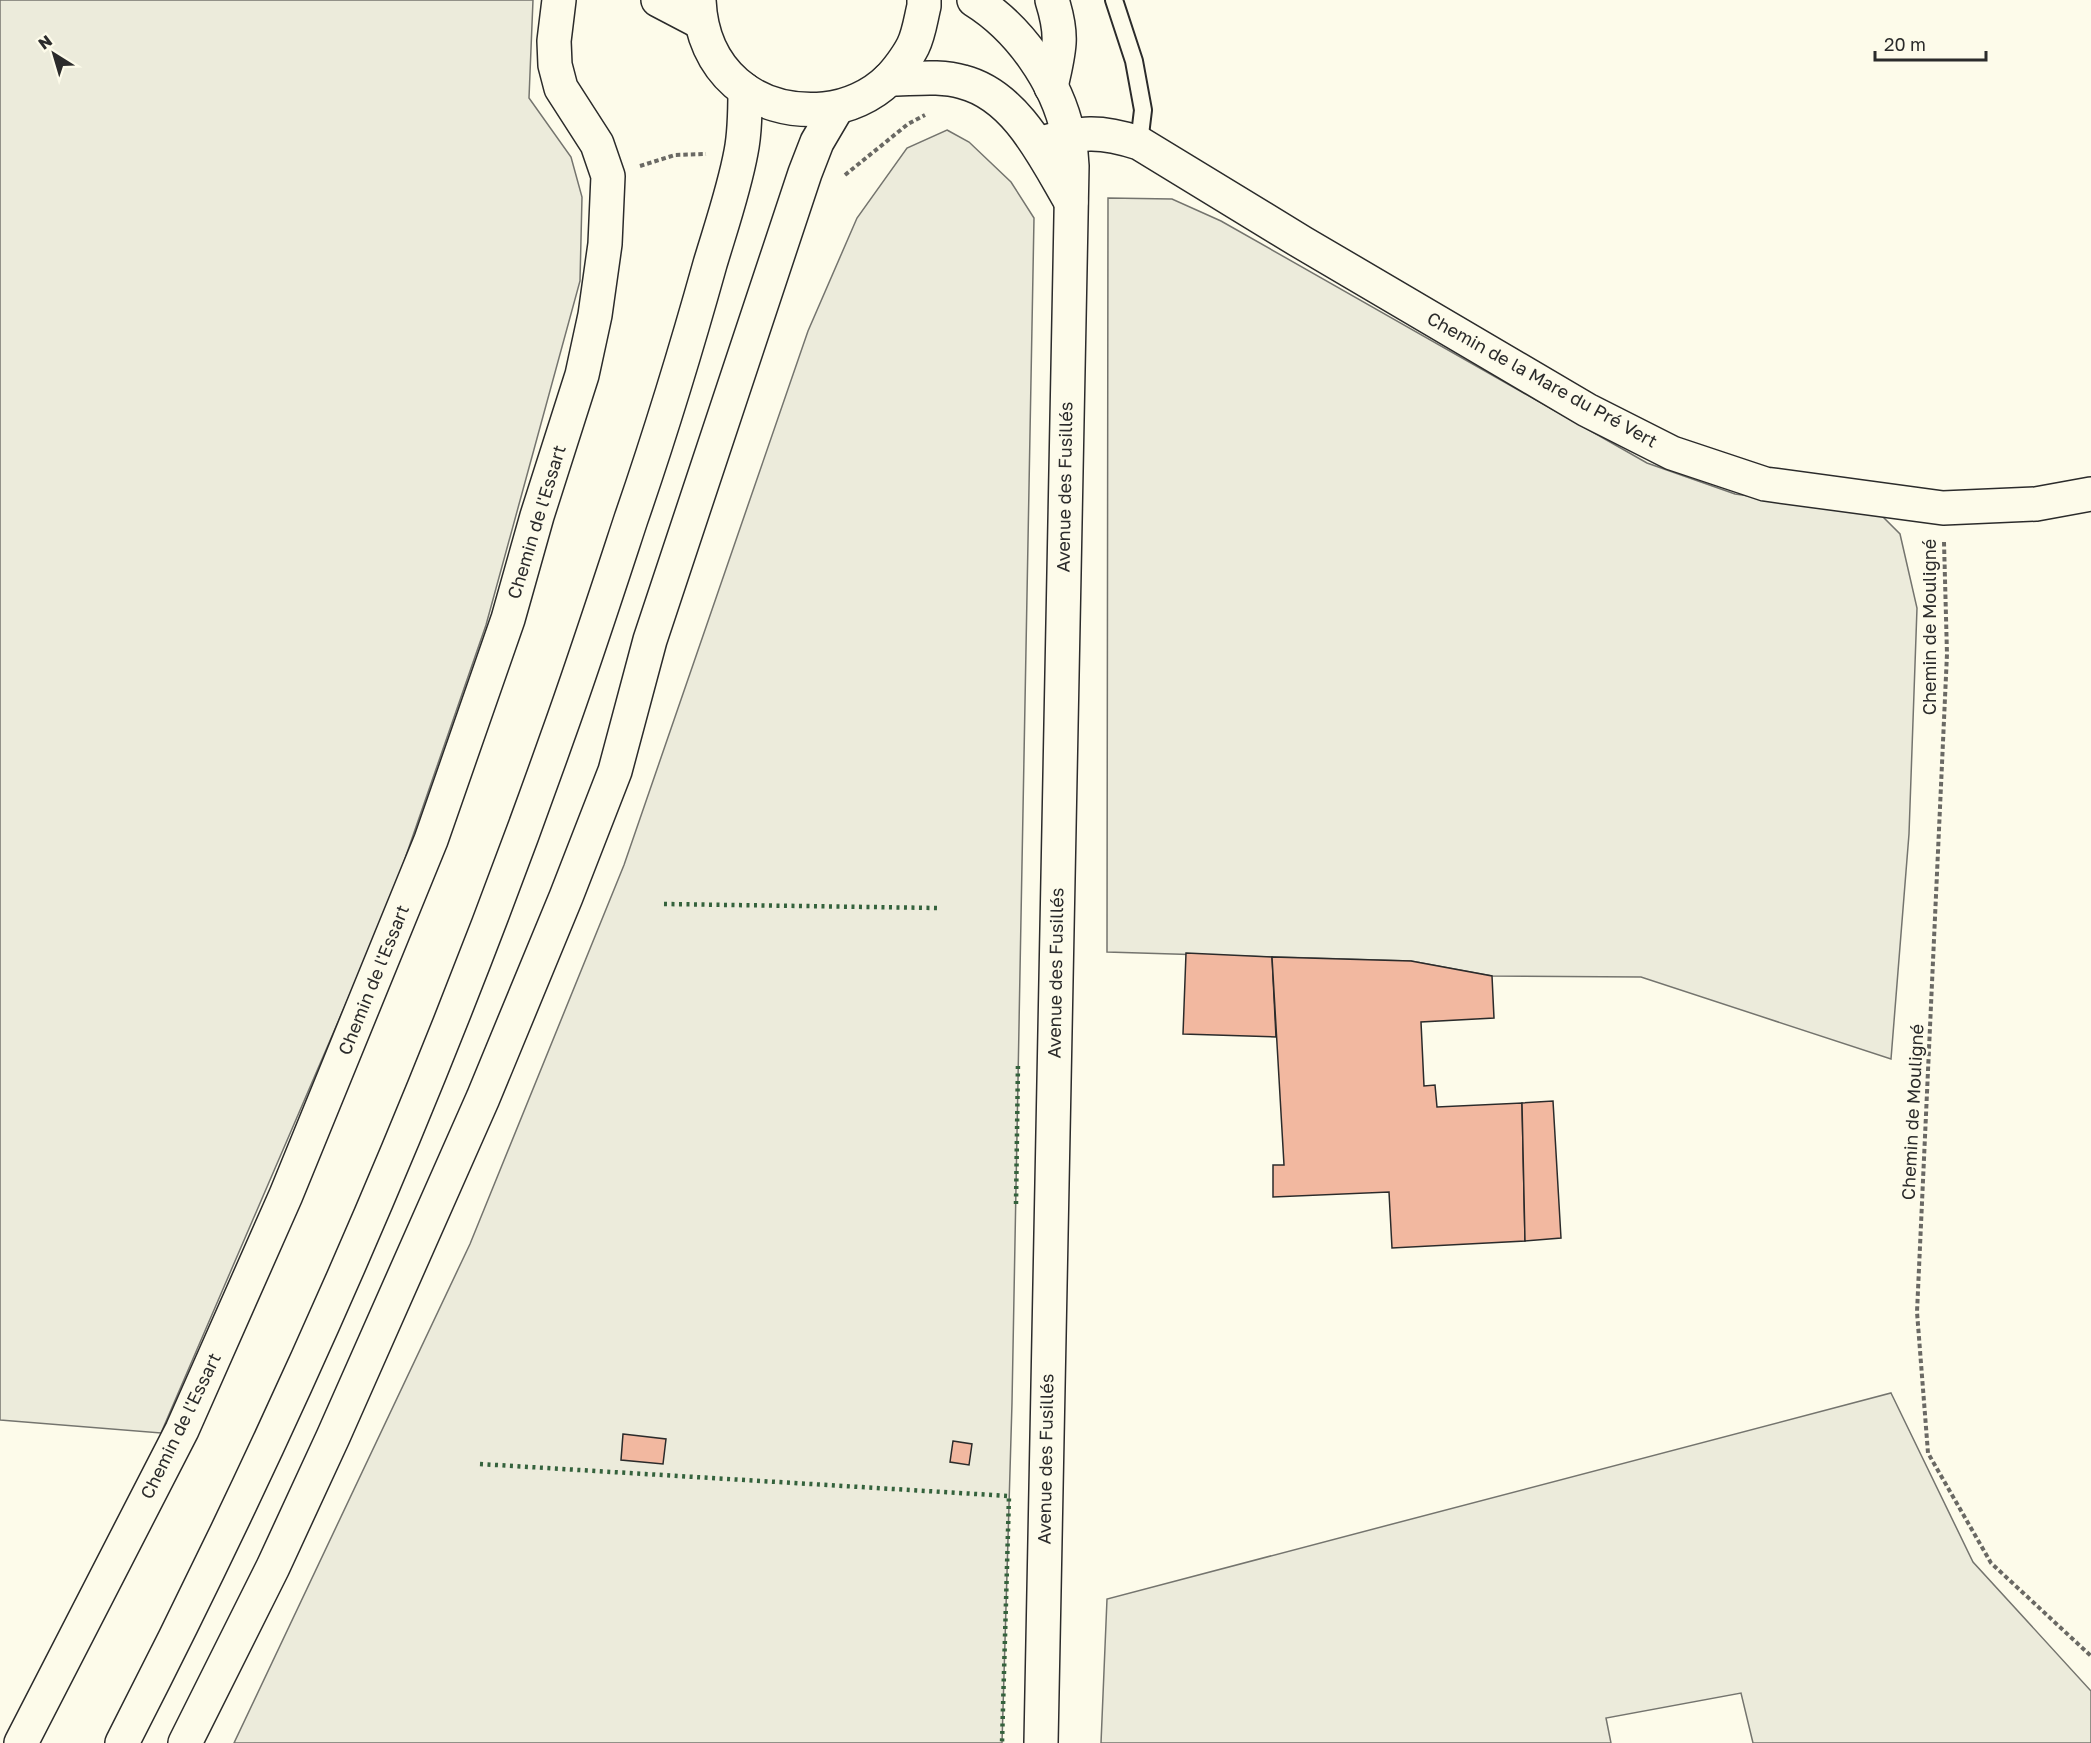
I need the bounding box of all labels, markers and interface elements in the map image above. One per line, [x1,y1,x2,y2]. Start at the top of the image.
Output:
north arrow [24,24,84,84]
scale bar [1875,24,1986,62]
text: N [34,30,56,54]
text: 20 m [1884,33,1926,55]
street label: Chemin de la Mare du Pré Vert [1423,306,1662,452]
street label: Avenue des Fusillés [1052,401,1076,573]
street label: Chemin de l'Essart [502,442,570,601]
street label: Chemin de Mouligné [1918,539,1940,715]
street label: Avenue des Fusillés [1043,887,1067,1059]
street label: Chemin de l'Essart [333,901,413,1058]
street label: Chemin de Mouligné [1896,1023,1928,1201]
street label: Chemin de l'Essart [135,1349,225,1502]
street label: Avenue des Fusillés [1033,1373,1057,1545]

